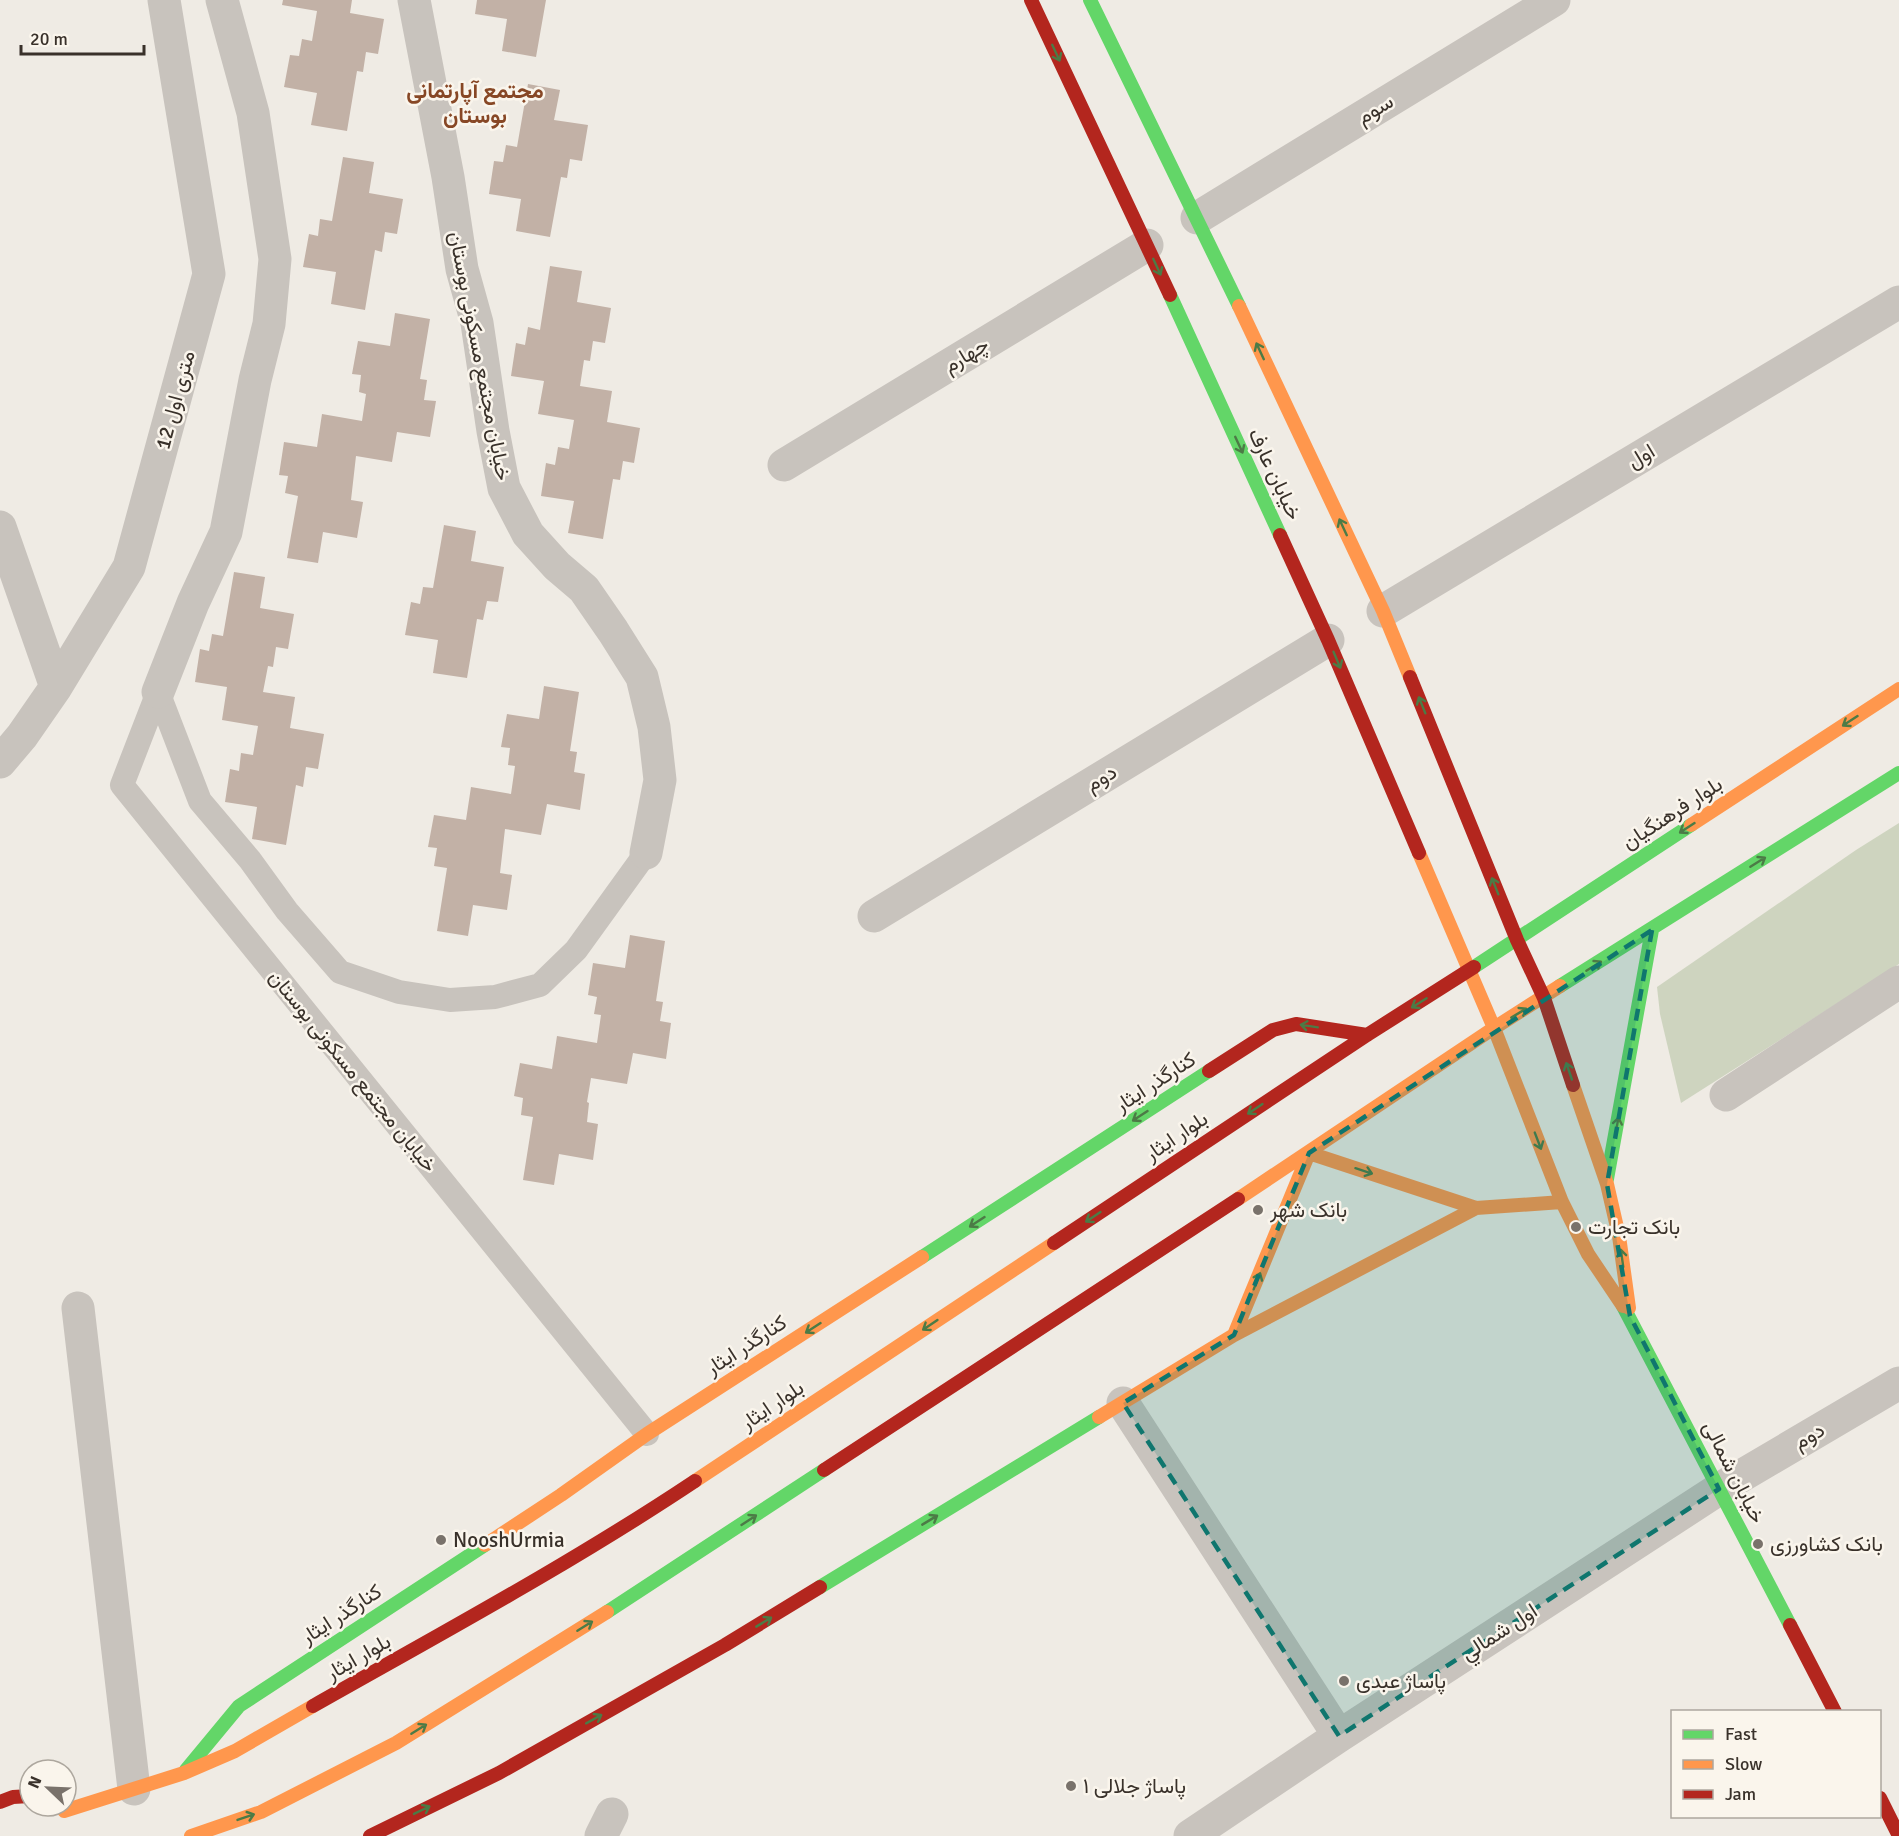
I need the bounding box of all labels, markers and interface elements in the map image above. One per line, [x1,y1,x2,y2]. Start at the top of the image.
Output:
scale bar [21,18,144,56]
text: 20 m [30,28,68,50]
one-way arrow [1051,43,1063,61]
district label: مجتمع آپارتمانی بوستان [406,77,544,129]
street label: سوم [1352,88,1399,131]
street label: خیابان مجتمع مسکونی بوستان [442,229,517,483]
one-way arrow [1152,258,1164,276]
street label: چهارم [939,331,994,379]
one-way arrow [1253,342,1265,360]
street label: 12 متری اول [149,348,201,452]
street label: خیابان عارف [1242,424,1308,524]
one-way arrow [1233,435,1245,453]
street label: اول [1622,438,1660,474]
one-way arrow [1337,518,1349,536]
one-way arrow [1332,651,1343,669]
one-way arrow [1416,697,1427,715]
one-way arrow [1842,715,1859,727]
street label: دوم [1081,759,1122,798]
street label: بلوار فرهنگیان [1617,771,1727,855]
one-way arrow [1679,823,1696,835]
one-way arrow [1750,856,1766,868]
one-way arrow [1489,877,1500,896]
one-way arrow [1585,960,1602,972]
street label: خیابان مجتمع مسکونی بوستان [262,964,443,1178]
one-way arrow [1411,997,1428,1009]
one-way arrow [1510,1006,1527,1018]
one-way arrow [1300,1020,1319,1031]
street label: کنارگذر ایثار [1109,1046,1200,1118]
one-way arrow [1562,1062,1573,1081]
one-way arrow [1248,1103,1264,1115]
street label: بلوار ایثار [1138,1105,1213,1167]
one-way arrow [1132,1110,1149,1122]
one-way arrow [1612,1117,1623,1137]
one-way arrow [1533,1132,1544,1150]
one-way arrow [1354,1166,1373,1177]
place label: بانک شهر [1269,1197,1347,1223]
marker: بانک شهر [1251,1203,1265,1217]
one-way arrow [1085,1211,1102,1223]
place label: بانک تجارت [1588,1214,1680,1240]
one-way arrow [968,1215,985,1228]
marker: بانک تجارت [1569,1220,1583,1234]
one-way arrow [1617,1249,1628,1268]
one-way arrow [1252,1272,1263,1290]
street label: کنارگذر ایثار [700,1309,791,1381]
one-way arrow [923,1319,939,1331]
one-way arrow [805,1322,822,1334]
street label: بلوار ایثار [734,1374,809,1436]
street label: خیابان شمالی [1697,1416,1771,1528]
street label: دوم [1789,1417,1830,1456]
one-way arrow [740,1514,757,1526]
one-way arrow [921,1514,938,1526]
place label: NooshUrmia [453,1527,565,1553]
place label: بانک کشاورزی [1770,1531,1883,1557]
marker: NooshUrmia [434,1533,448,1547]
marker: بانک کشاورزی [1751,1537,1765,1551]
street label: کنارگذر ایثار [295,1578,386,1650]
street label: اول شمالي [1456,1598,1544,1670]
one-way arrow [755,1615,772,1627]
one-way arrow [576,1620,593,1632]
street label: بلوار ایثار [320,1628,395,1687]
place label: پاساژ عبدی [1356,1668,1446,1695]
marker: پاساژ عبدی [1337,1674,1351,1688]
legend [1671,1710,1881,1818]
one-way arrow [585,1713,603,1724]
one-way arrow [411,1722,428,1735]
text: Fast [1725,1723,1757,1745]
text: Slow [1725,1753,1762,1775]
north arrow [18,1758,78,1818]
text: N [24,1773,46,1792]
place label: پاساژ جلالی ۱ [1083,1773,1186,1800]
marker: پاساژ جلالی ۱ [1064,1779,1078,1793]
text: Jam [1725,1783,1756,1805]
one-way arrow [413,1804,431,1816]
one-way arrow [236,1811,255,1822]

